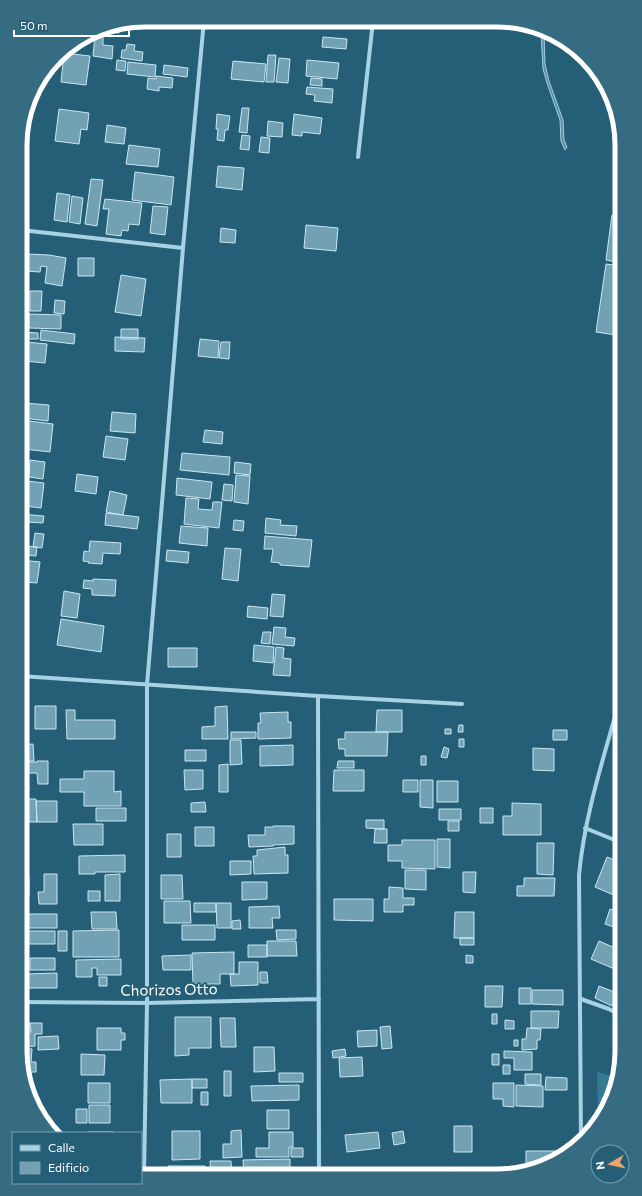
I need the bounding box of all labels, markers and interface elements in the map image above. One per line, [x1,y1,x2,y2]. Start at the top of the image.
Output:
scale bar [14,12,129,38]
text: 50 m [20,18,48,32]
street label: Chorizos Otto [120,979,218,999]
legend [12,1132,142,1184]
text: Calle [48,1140,75,1154]
north arrow [590,1144,630,1184]
text: Edificio [48,1160,89,1174]
text: N [593,1161,607,1171]

